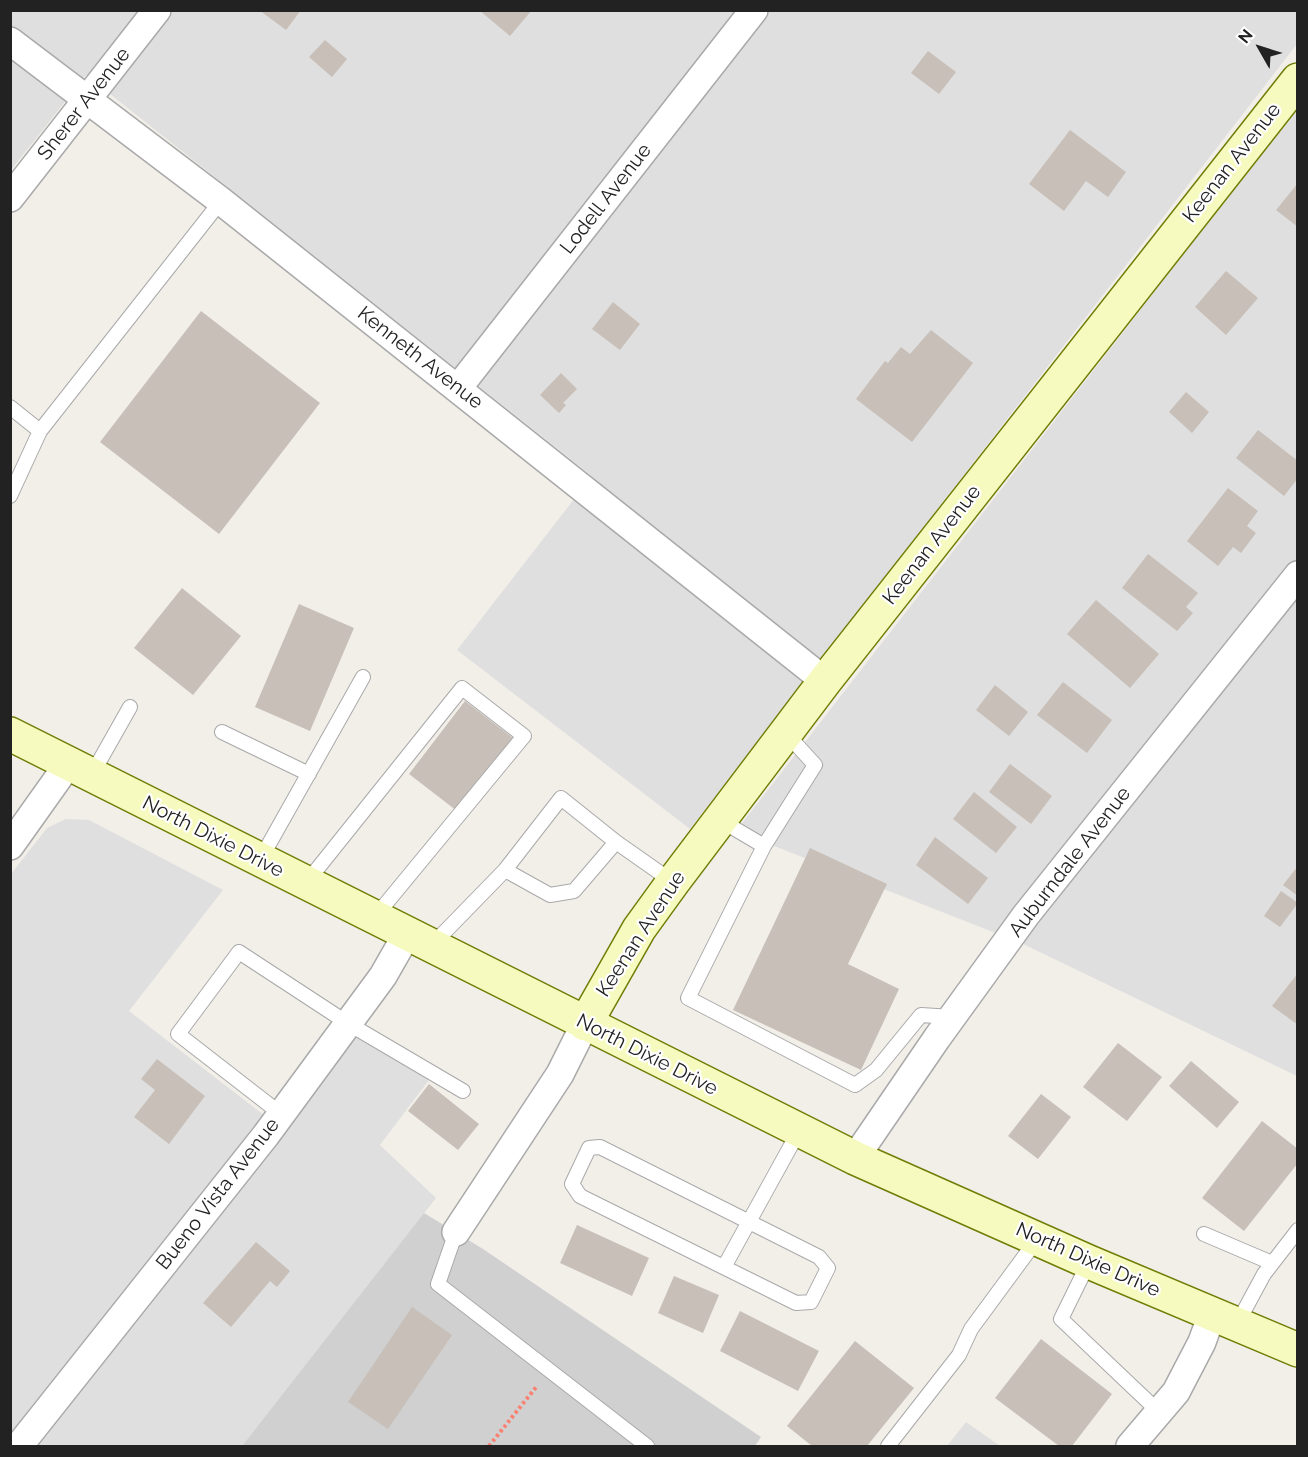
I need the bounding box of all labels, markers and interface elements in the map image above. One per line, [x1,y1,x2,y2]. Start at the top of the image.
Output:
north arrow [1230,18,1290,78]
text: N [1234,26,1257,47]
street label: Sherer Avenue [33,43,135,165]
street label: Keenan Avenue [1178,98,1286,228]
street label: Lodell Avenue [555,139,657,259]
street label: Kenneth Avenue [352,302,488,414]
street label: Keenan Avenue [878,480,986,610]
street label: Auburndale Avenue [1004,782,1136,942]
street label: North Dixie Drive [138,791,288,883]
street label: Keenan Avenue [591,867,691,1001]
street label: North Dixie Drive [572,1009,722,1101]
street label: Bueno Vista Avenue [151,1113,285,1275]
street label: North Dixie Drive [1012,1217,1164,1303]

